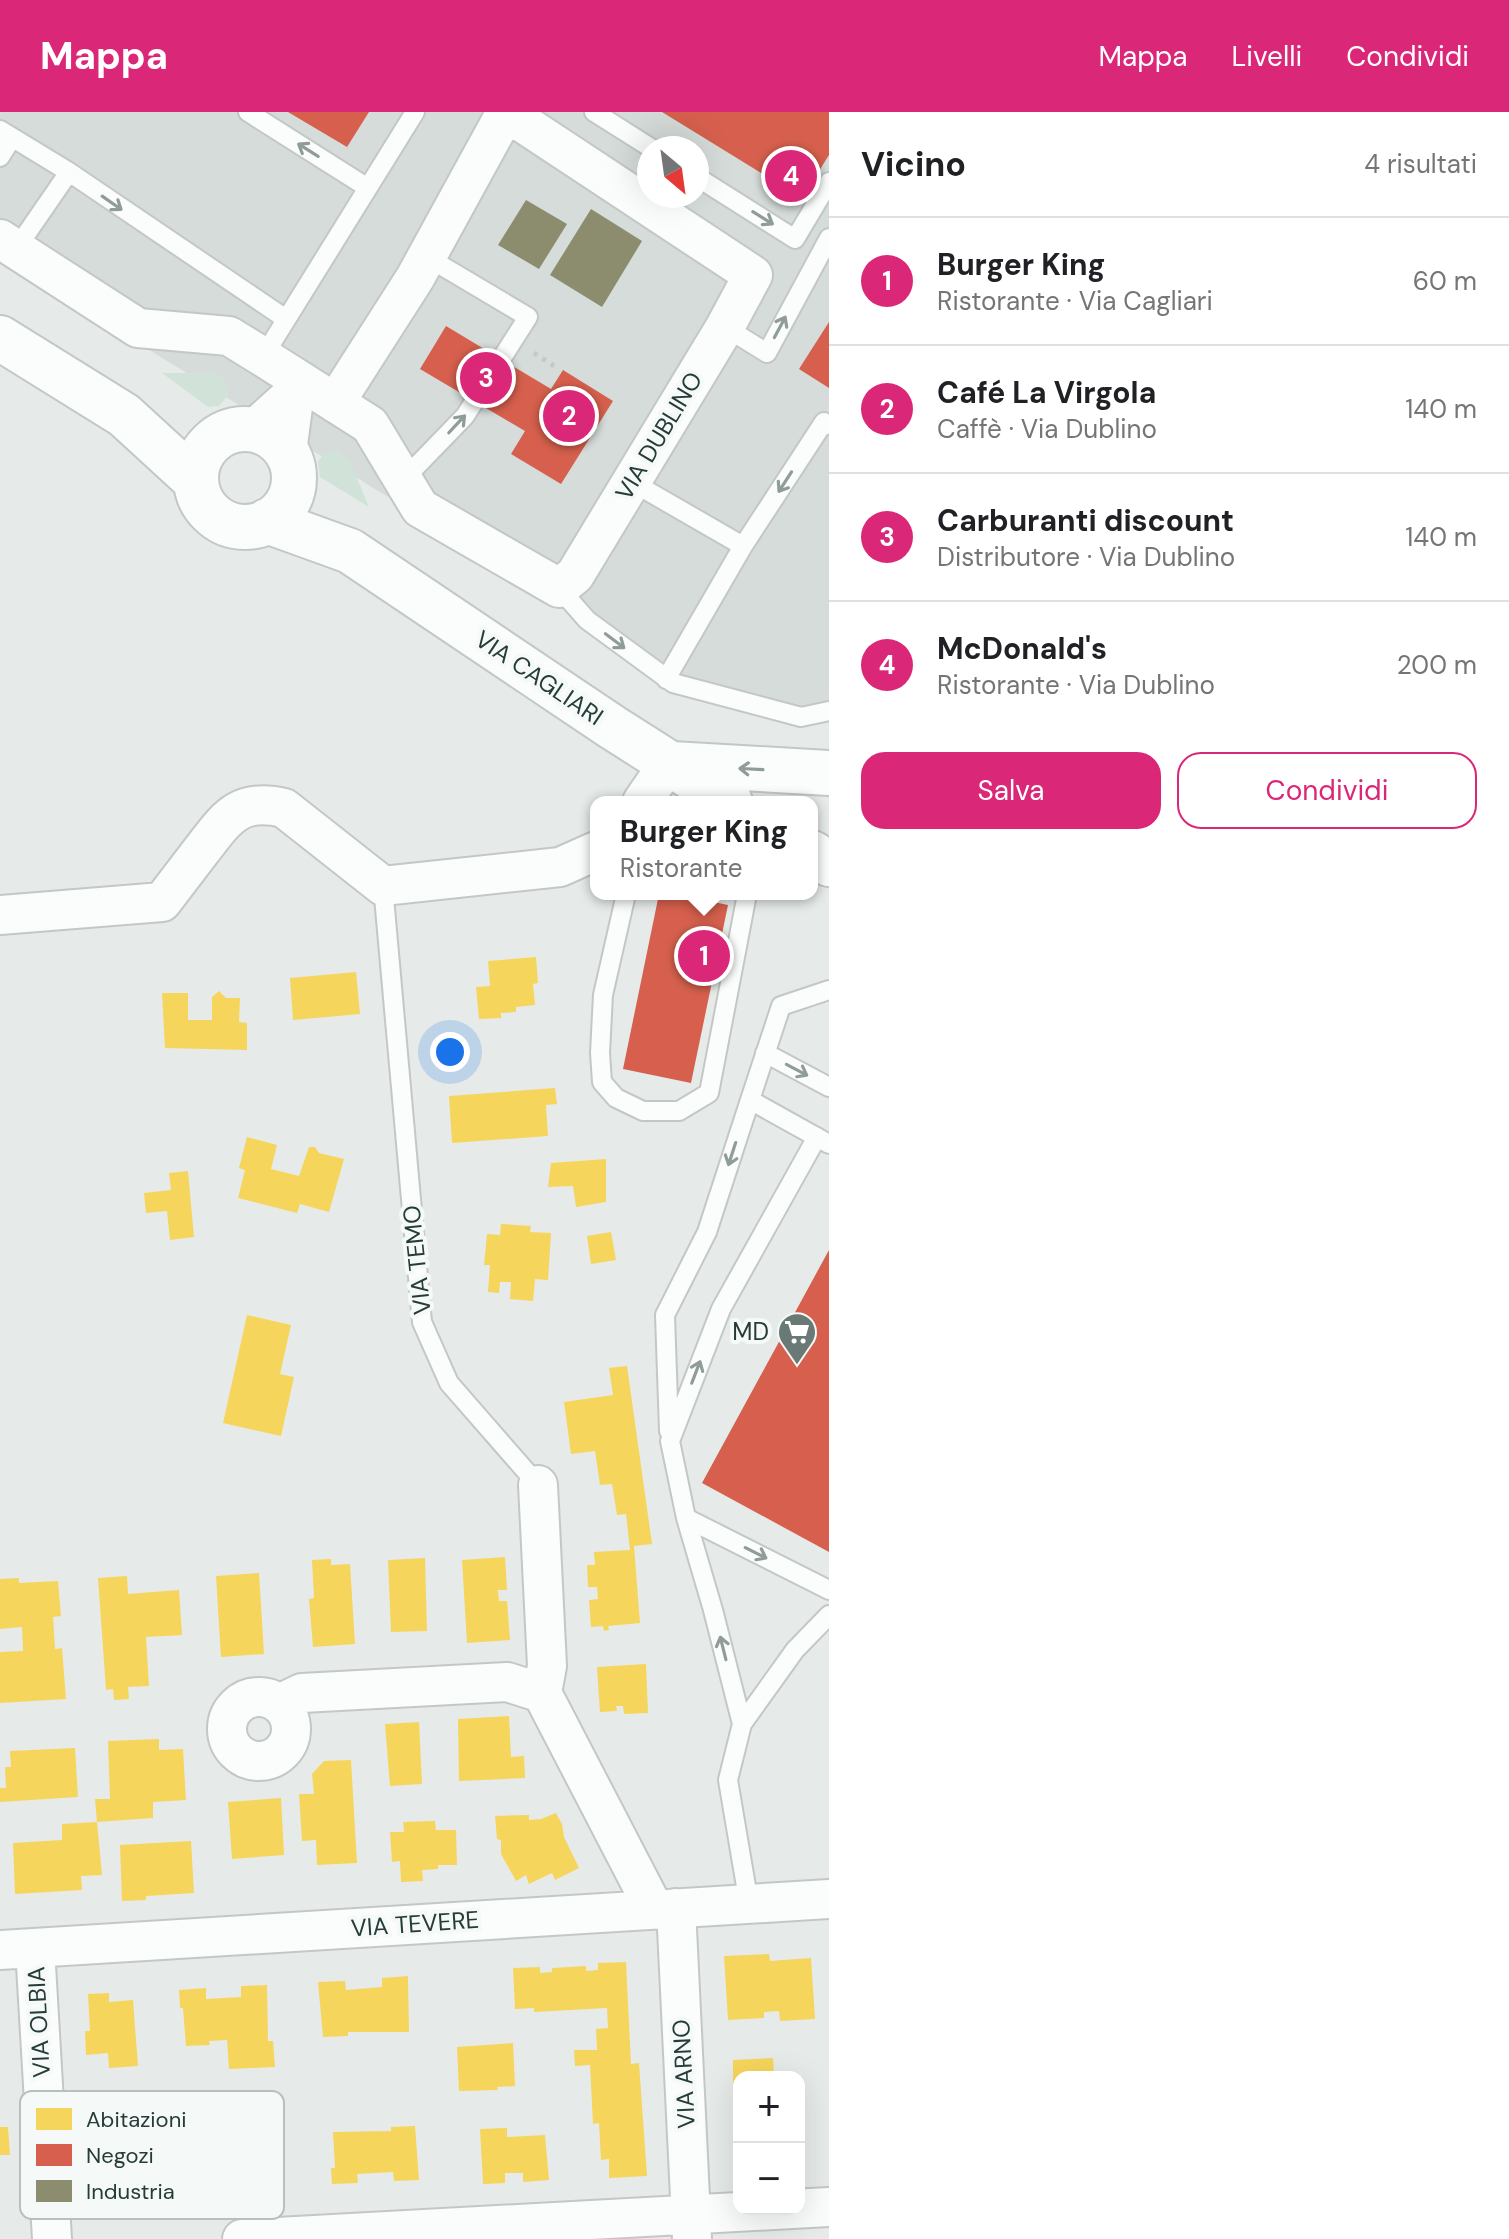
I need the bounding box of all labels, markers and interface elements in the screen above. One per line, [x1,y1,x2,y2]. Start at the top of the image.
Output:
text: Mappa [40,31,168,81]
text: Mappa [1098,38,1188,75]
text: Livelli [1232,38,1302,75]
text: Condividi [1346,38,1469,75]
north arrow [637,136,709,208]
one-way arrow [297,142,319,159]
text: Vicino [861,142,966,187]
pin: 4 [765,146,817,206]
text: 4 risultati [1364,147,1477,181]
one-way arrow [101,195,123,211]
one-way arrow [751,211,774,227]
text: Burger King [937,245,1105,284]
text: 1 [882,264,892,298]
text: 60 m [1413,264,1477,298]
text: Ristorante · Via Cagliari [937,284,1213,318]
one-way arrow [773,316,789,340]
pin: 3 [460,348,512,408]
street label: VIA DUBLINO [608,366,709,505]
text: Café La Virgola [937,373,1156,412]
pin: 2 [543,386,595,446]
text: 2 [879,392,895,426]
text: 140 m [1405,392,1477,426]
text: Caffè · Via Dublino [937,412,1157,446]
one-way arrow [447,414,465,434]
one-way arrow [776,470,792,493]
text: Carburanti discount [937,501,1234,540]
text: 3 [879,520,895,554]
text: 140 m [1405,520,1477,554]
text: Distributore · Via Dublino [937,540,1235,574]
street label: VIA CAGLIARI [469,623,609,732]
text: McDonald's [937,629,1107,668]
one-way arrow [604,633,626,649]
text: 4 [879,648,895,682]
text: 200 m [1397,648,1477,682]
text: Ristorante · Via Dublino [937,668,1215,702]
button: Salva [861,752,1161,829]
button: Condividi [1177,752,1477,829]
one-way arrow [738,761,765,776]
popup [590,796,818,900]
text: Burger King [620,812,788,851]
text: Ristorante [620,851,743,885]
pin: 1 [678,926,730,986]
your location [430,1032,470,1072]
one-way arrow [785,1062,809,1078]
one-way arrow [724,1141,739,1167]
street label: VIA TEMO [395,1204,438,1316]
supermarket icon: MD [776,1311,818,1366]
place label: MD [732,1316,769,1347]
one-way arrow [690,1360,705,1385]
one-way arrow [743,1545,767,1561]
one-way arrow [714,1636,729,1661]
street label: VIA TEVERE [350,1904,480,1943]
street label: VIA OLBIA [20,1966,57,2078]
street label: VIA ARNO [665,2019,702,2129]
map controls [733,2071,805,2215]
button: + [733,2071,805,2143]
legend [20,2091,284,2219]
text: Abitazioni [86,2105,187,2134]
text: Negozi [86,2141,154,2170]
button: − [733,2143,805,2215]
text: Industria [86,2177,175,2206]

